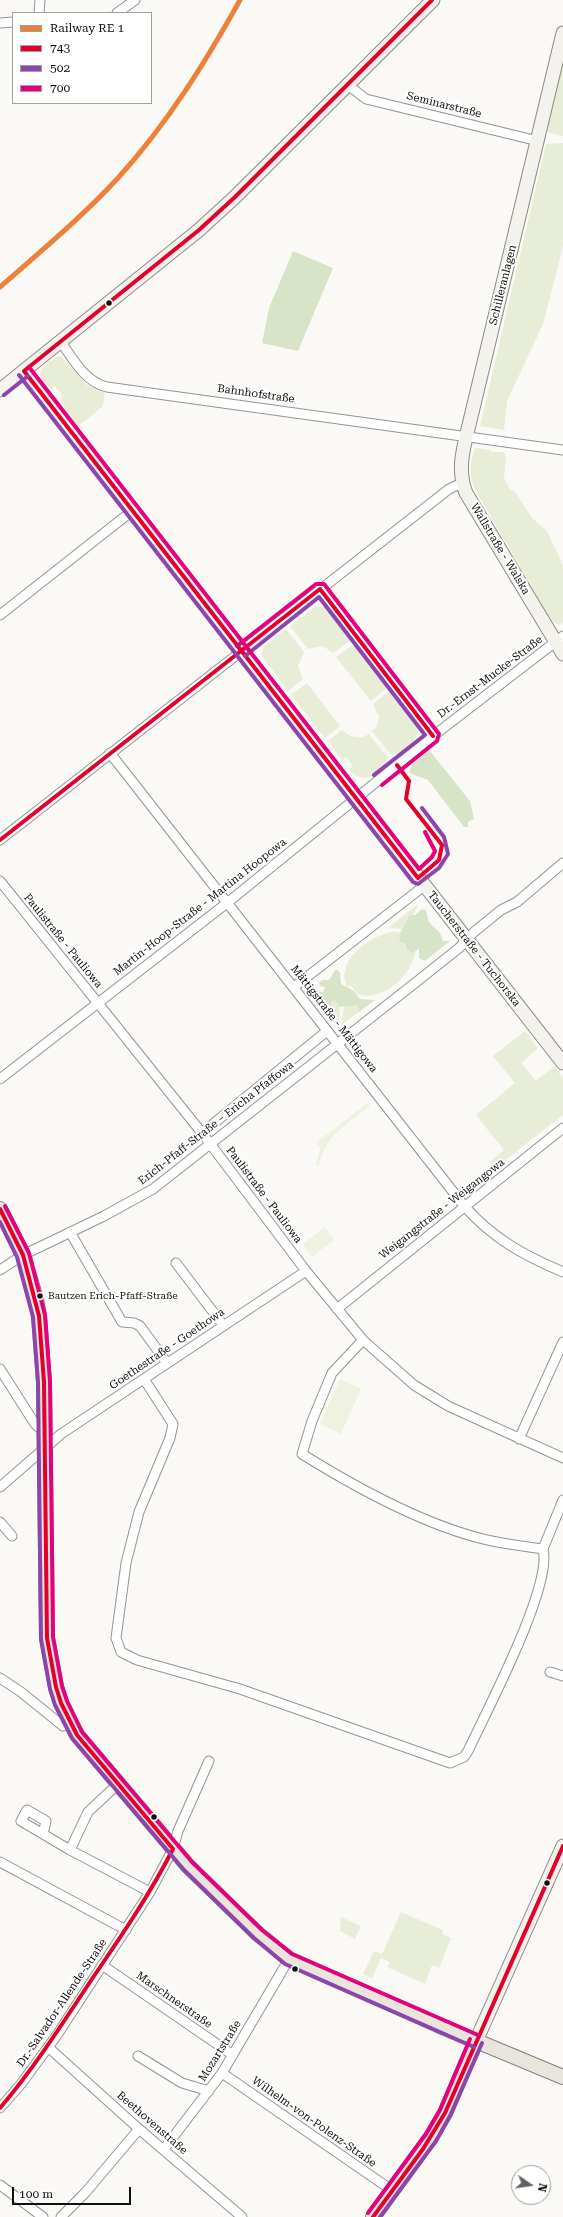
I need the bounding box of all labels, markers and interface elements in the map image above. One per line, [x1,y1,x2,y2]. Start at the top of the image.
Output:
legend [12,12,152,104]
text: Railway RE 1 [50,21,124,35]
text: 743 [50,41,70,55]
text: 502 [50,61,70,75]
text: 700 [50,81,70,95]
street label: Seminarstraße [405,89,483,121]
street label: Schilleranlagen [487,243,519,327]
unlabelled marker [104,298,114,308]
street label: Bahnhofstraße [217,382,295,406]
street label: Wallstraße - Walska [467,501,533,597]
street label: Dr.-Ernst-Mucke-Straße [435,633,545,721]
street label: Martin-Hoop-Straße - Martina Hoopowa [111,835,289,979]
street label: Taucherstraße - Tuchorska [425,889,523,1009]
street label: Paulistraße - Pauliowa [21,891,105,991]
street label: Mättigstraße - Mättigowa [288,963,380,1075]
street label: Erich-Pfaff-Straße – Ericha Pfaffowa [136,1058,296,1188]
street label: Paulistraße - Pauliowa [223,1144,305,1246]
street label: Weigangstraße - Weigangowa [377,1156,507,1262]
place label: Bautzen Erich-Pfaff-Straße [48,1290,178,1302]
marker: Bautzen Erich-Pfaff-Straße [35,1291,45,1301]
street label: Goethestraße - Goethowa [107,1305,227,1393]
unlabelled marker [149,1812,159,1822]
unlabelled marker [542,1878,552,1888]
street label: Dr.-Salvador-Allende-Straße [14,1937,110,2069]
unlabelled marker [290,1964,300,1974]
street label: Marschnerstraße [134,1969,214,2031]
street label: Mozartstraße [196,2018,244,2084]
street label: Wilhelm-von-Polenz-Straße [249,2074,379,2170]
street label: Beethovenstraße [114,2089,190,2157]
north arrow [511,2165,551,2205]
scale bar [14,2179,133,2205]
text: N [535,2182,549,2193]
text: 100 m [19,2187,53,2201]

